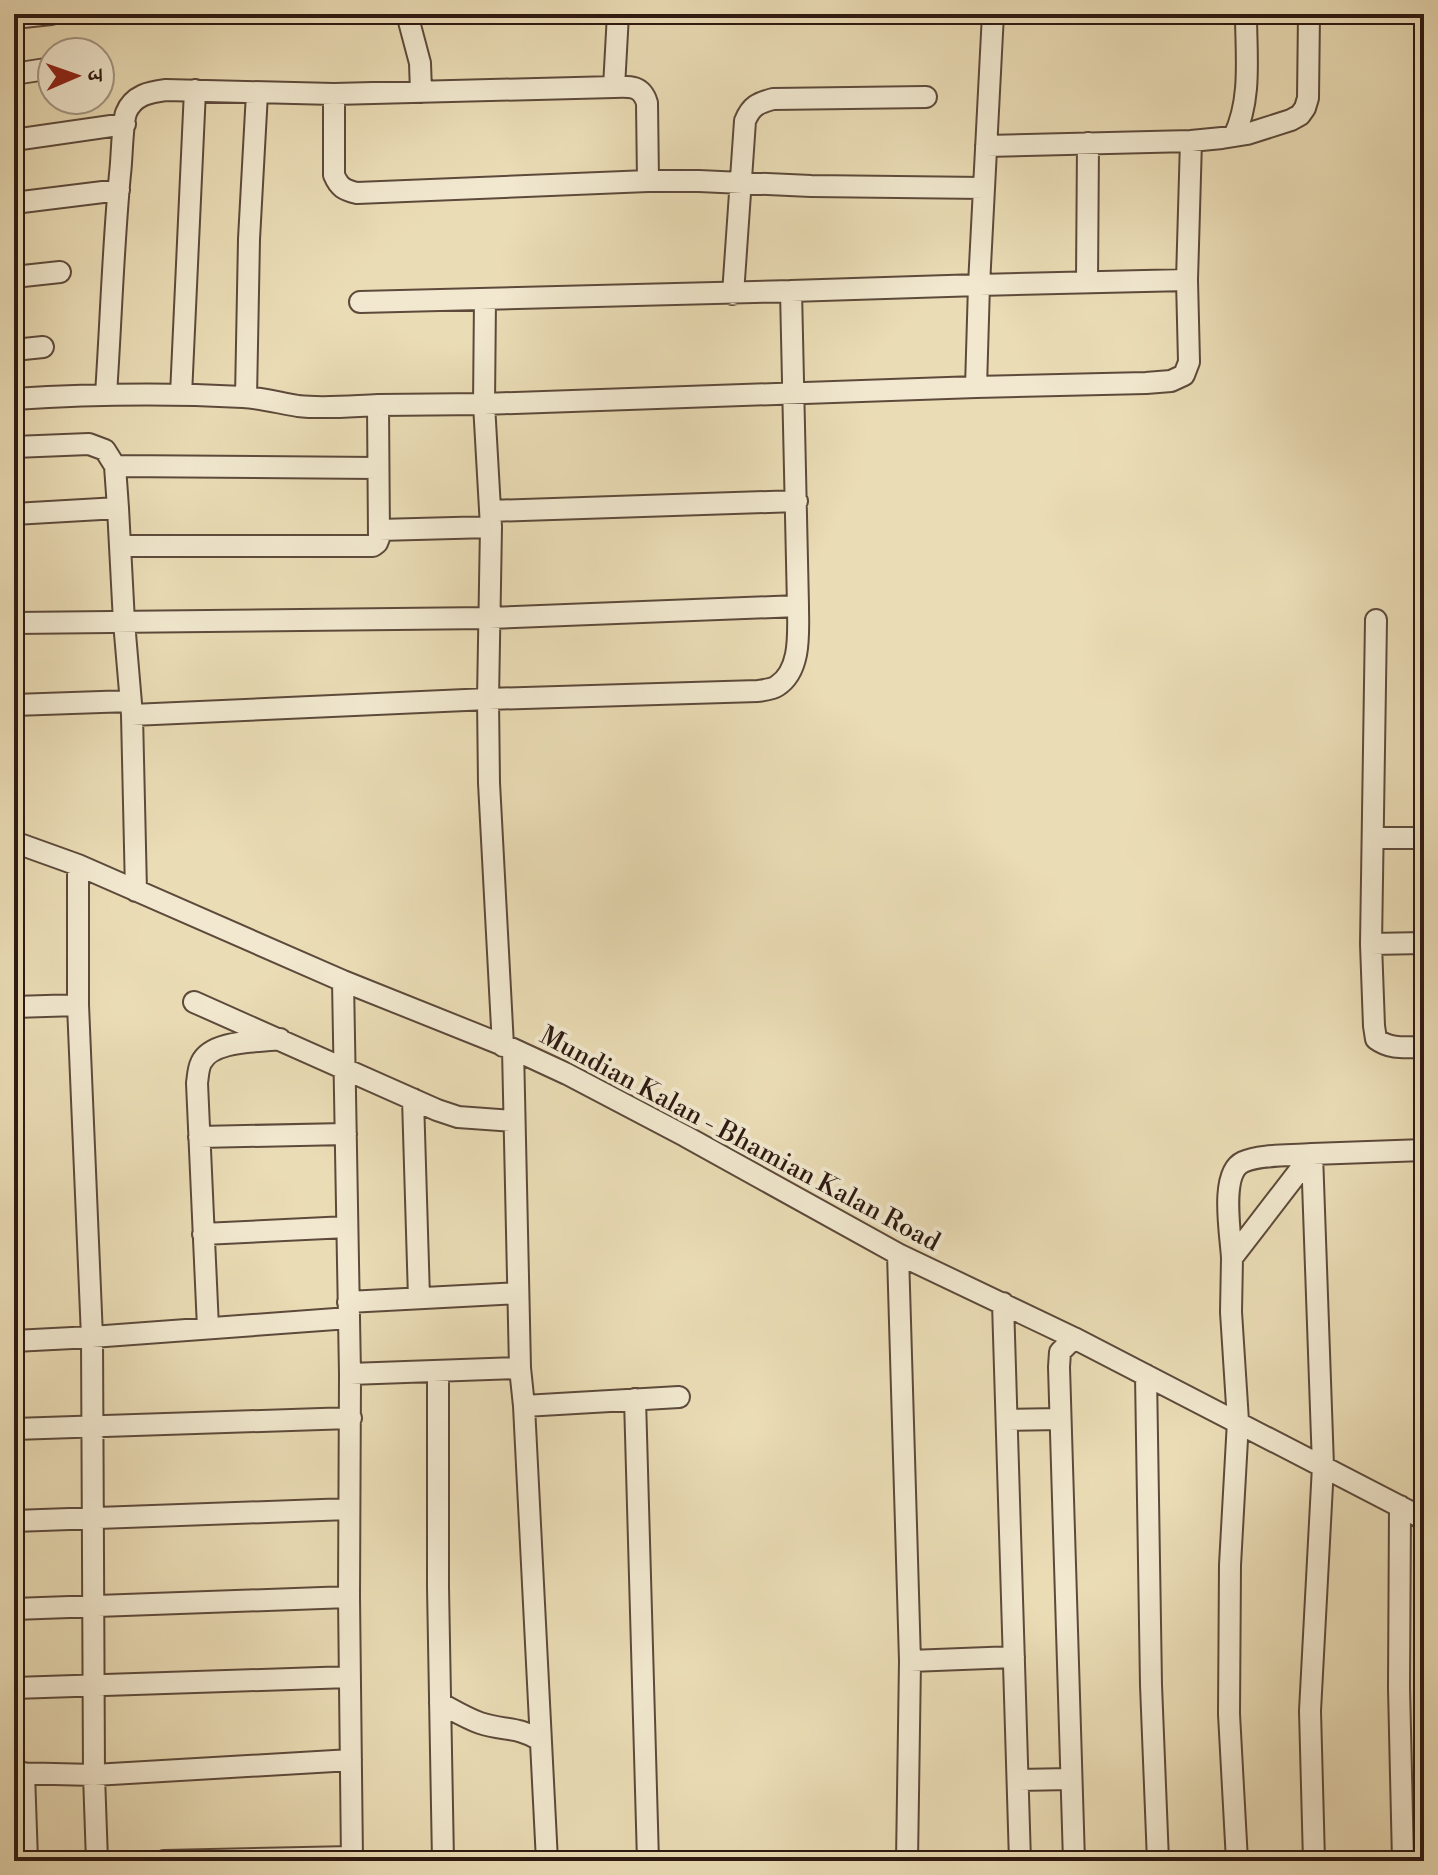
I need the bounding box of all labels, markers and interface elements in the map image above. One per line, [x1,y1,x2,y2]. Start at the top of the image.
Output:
north arrow [36,36,116,116]
text: उ [81,67,108,83]
street label: Mundian Kalan - Bhamian Kalan Road [534,1020,946,1259]

